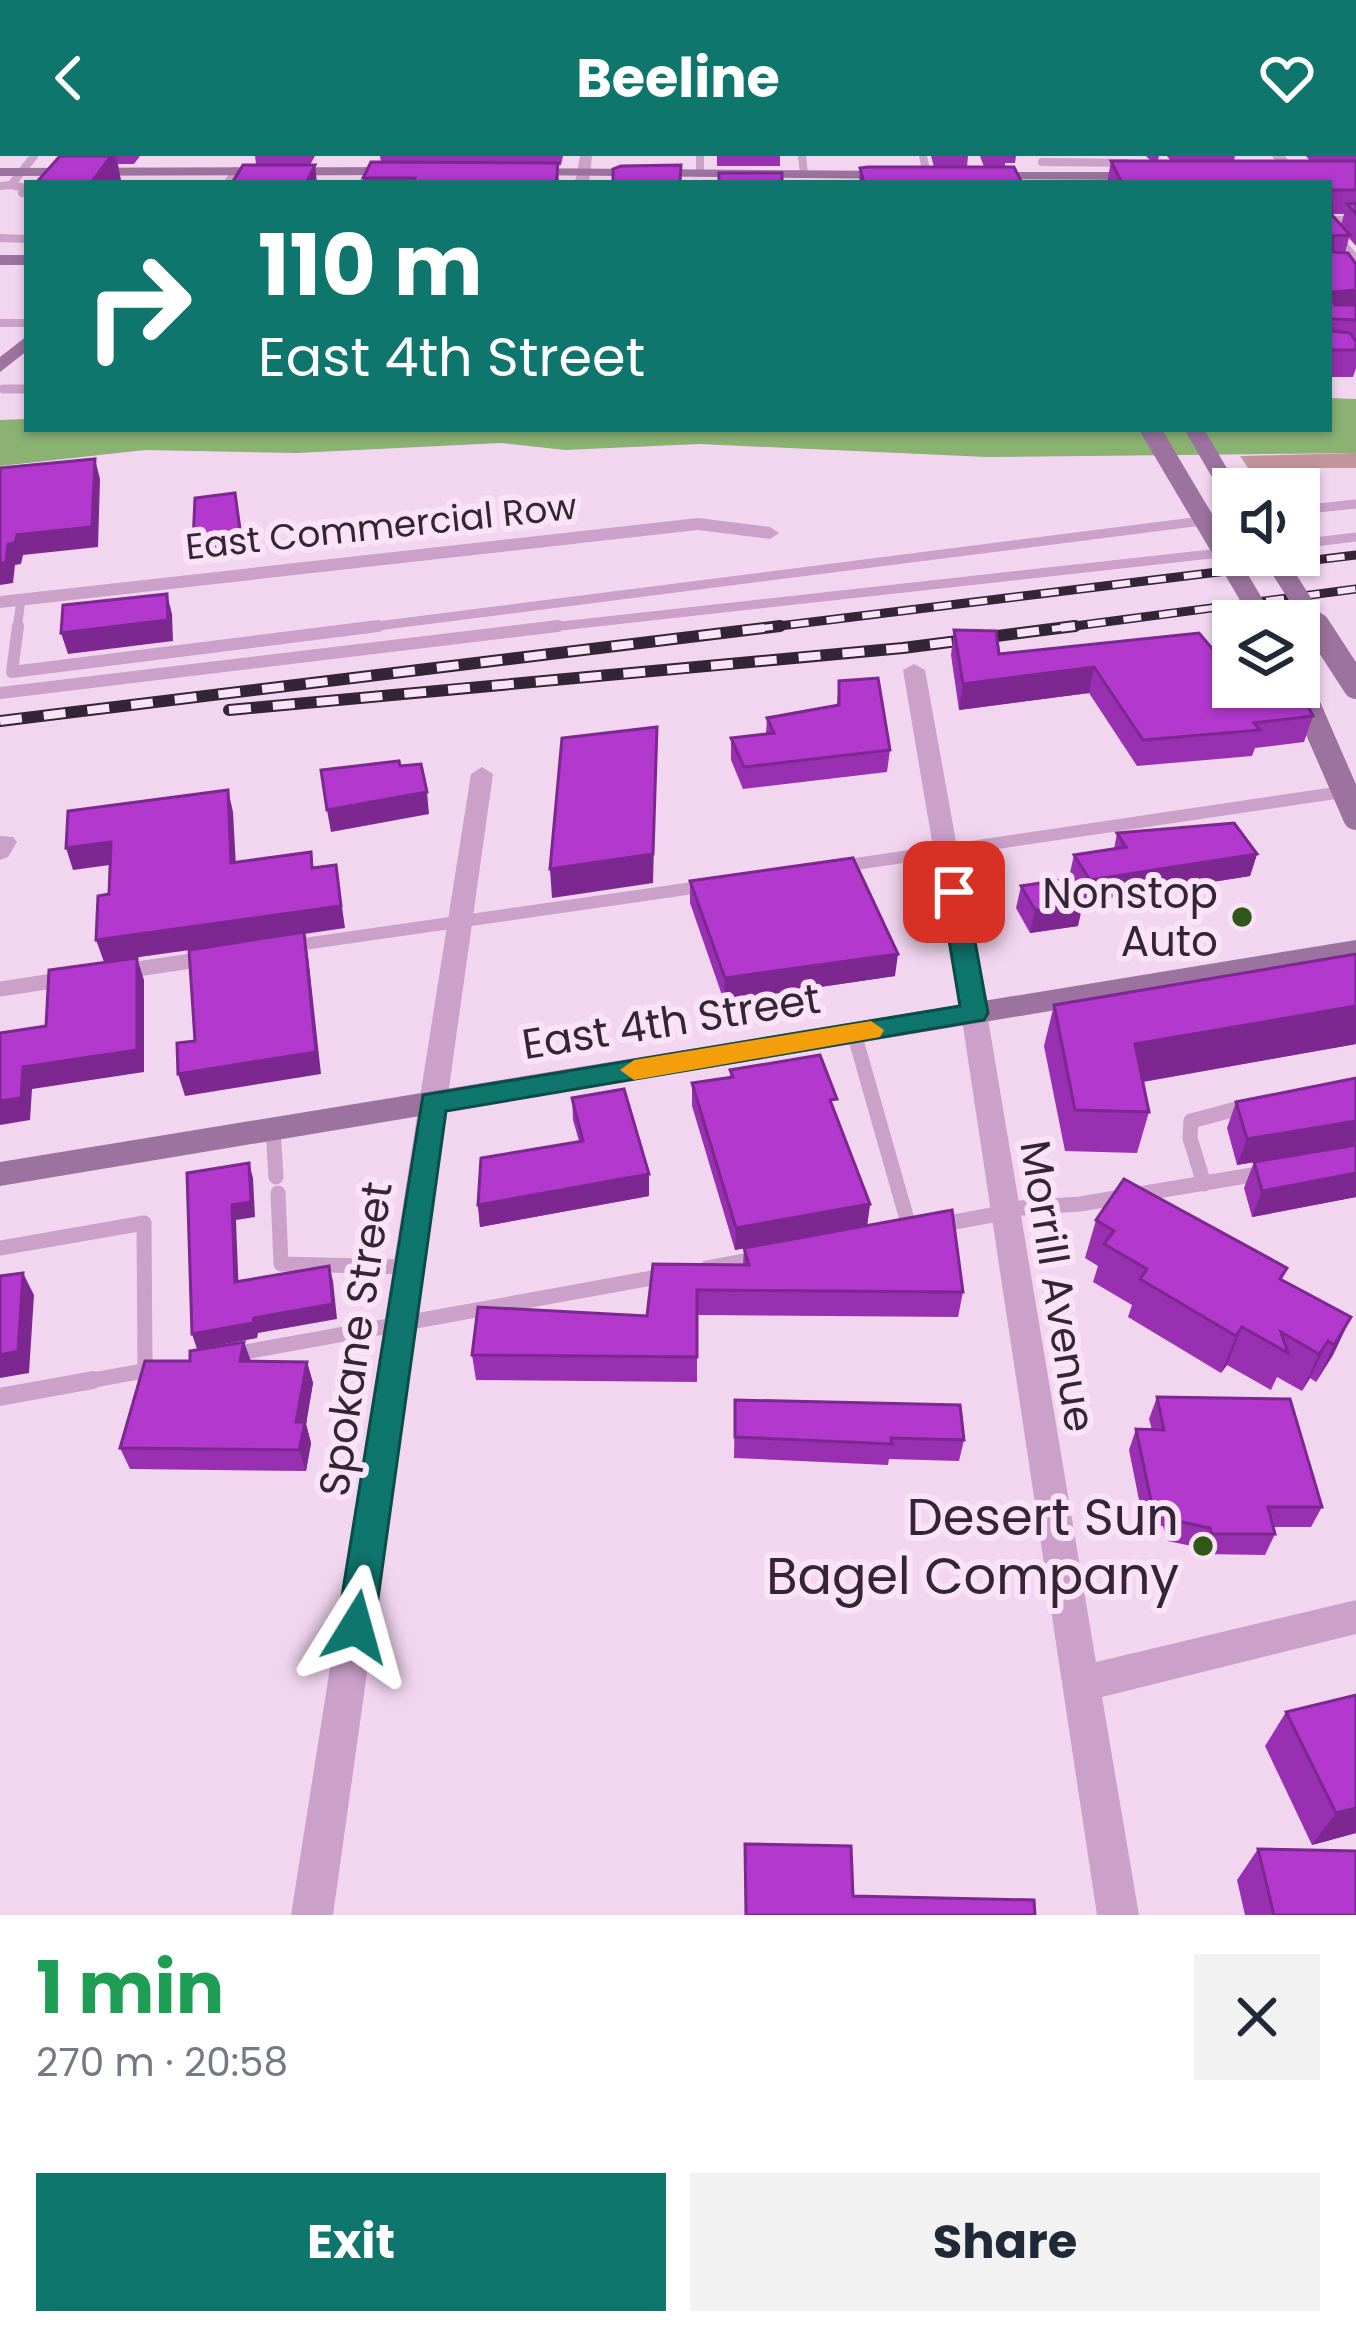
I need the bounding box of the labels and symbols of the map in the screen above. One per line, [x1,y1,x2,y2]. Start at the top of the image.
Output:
street label: East Commercial Row [183,481,580,572]
pin [903,841,1005,943]
place label: Nonstop Auto [1042,864,1218,971]
marker: Nonstop Auto [1229,904,1255,930]
street label: East 4th Street [518,969,824,1074]
street label: Morrill Avenue [1005,1136,1110,1436]
street label: Spokane Street [304,1178,407,1500]
place label: Desert Sun Bagel Company [766,1481,1179,1612]
marker: Desert Sun Bagel Company [1190,1533,1216,1559]
position arrow [293,1564,419,1690]

